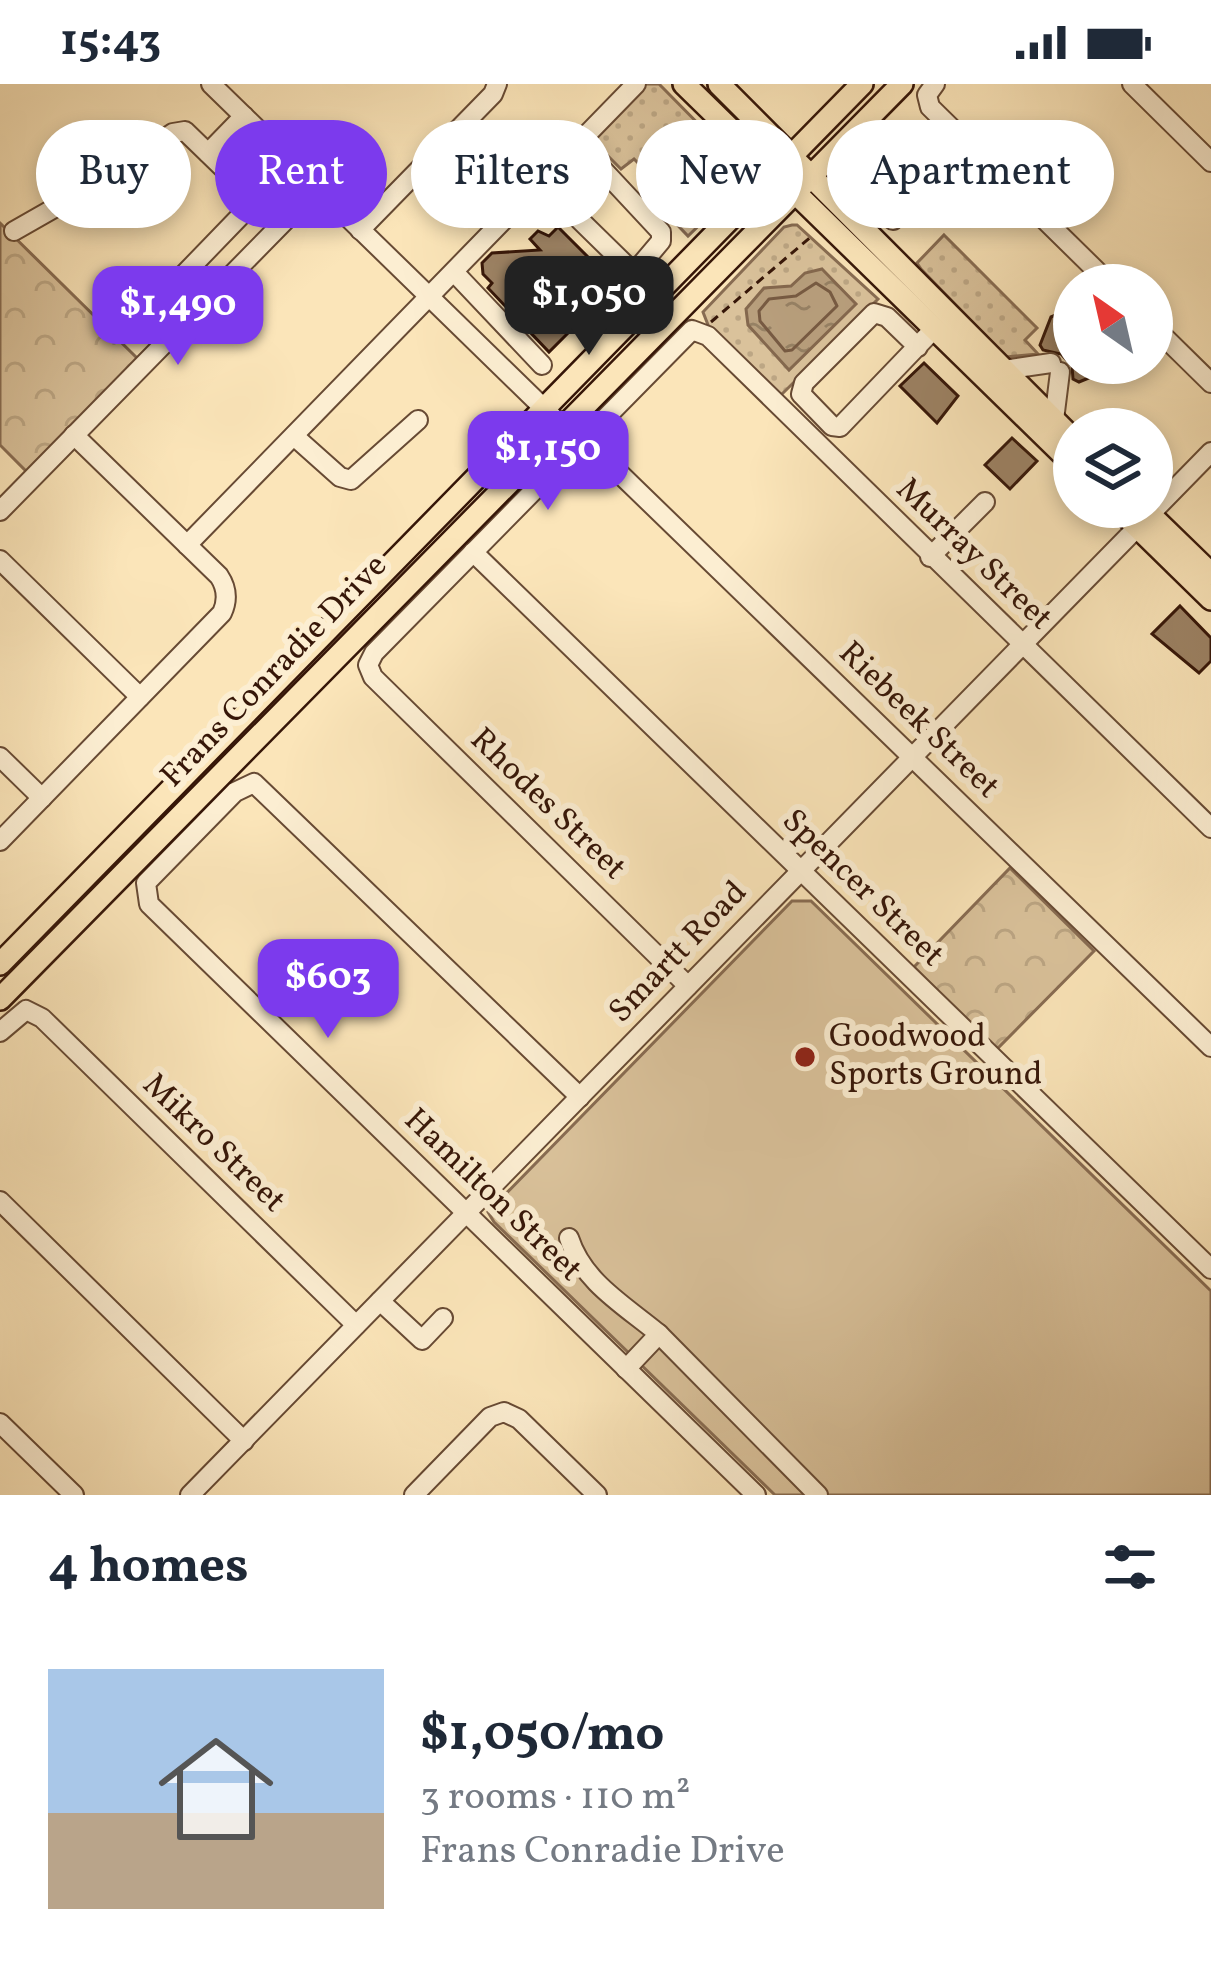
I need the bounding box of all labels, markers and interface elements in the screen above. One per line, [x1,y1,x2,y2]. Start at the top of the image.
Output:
text: 15:43 [60,11,161,74]
chip: Buy [36,120,191,228]
chip: Rent [215,120,387,228]
chip: Filters [411,120,612,228]
chip: New [636,120,803,228]
chip: Apartment [827,120,1114,228]
pin: $1,050 [491,256,687,358]
north arrow [1053,264,1173,384]
map controls [1053,264,1173,528]
pin: $1,490 [80,266,276,368]
text: $1,050 [532,268,646,322]
text: $1,490 [119,278,237,332]
button: layers [1053,408,1173,528]
pin: $1,150 [450,411,646,513]
text: $1,150 [495,423,601,477]
street label: Murray Street [884,468,1062,642]
street label: Frans Conradie Drive [151,545,399,799]
street label: Riebeek Street [827,632,1009,810]
street label: Rhodes Street [459,719,635,891]
street label: Spencer Street [771,800,953,978]
street label: Smartt Road [599,872,759,1034]
pin: $603 [257,939,399,1041]
text: $603 [285,951,371,1005]
place label: Goodwood Sports Ground [829,1015,1042,1099]
marker: Goodwood Sports Ground [792,1044,818,1070]
street label: Mikro Street [131,1064,295,1224]
street label: Hamilton Street [393,1099,591,1293]
text: 4 homes [48,1532,249,1603]
icon: filters [1097,1534,1163,1600]
text: $1,050/mo [420,1700,665,1771]
icon: home [144,1717,288,1861]
text: 3 rooms · 110 m² [420,1771,691,1825]
text: Frans Conradie Drive [420,1825,785,1879]

